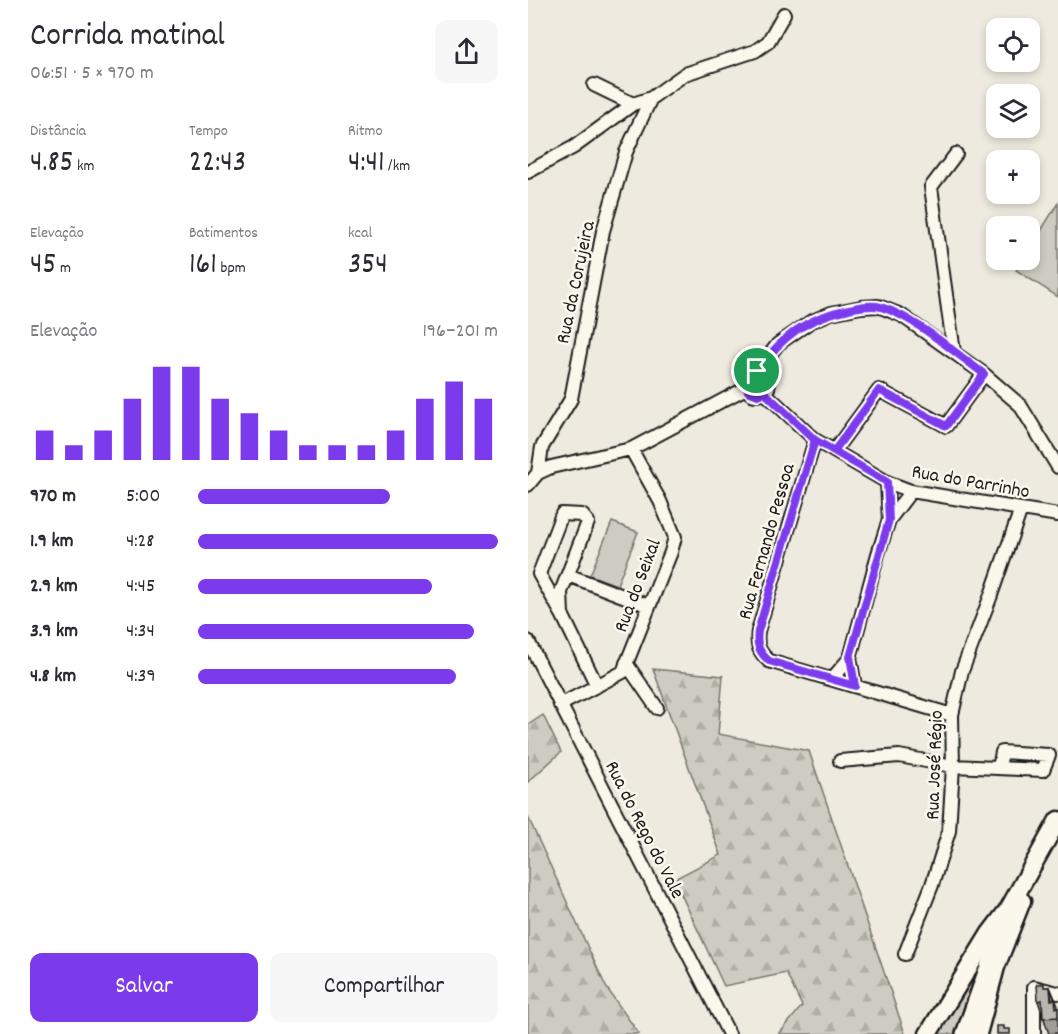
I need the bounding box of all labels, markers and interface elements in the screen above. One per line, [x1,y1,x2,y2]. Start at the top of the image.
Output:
text: Corrida matinal [30,14,225,61]
map controls [986,18,1040,270]
button: locate [986,18,1040,72]
button: share [435,20,498,83]
text: 06:51 · 5 × 970 m [30,60,154,88]
button: layers [986,84,1040,138]
text: Distância [30,120,86,143]
text: Tempo [189,120,228,143]
text: Ritmo [348,120,383,143]
text: 4.85 [30,143,73,186]
text: 22:43 [189,143,246,186]
text: 4:41 [348,143,384,186]
button: + [986,150,1040,204]
text: km [73,155,95,178]
text: /km [384,155,410,178]
button: − [986,216,1040,270]
street label: Rua da Corujeira [550,218,604,347]
text: Elevação [30,222,84,245]
text: Batimentos [189,222,258,245]
text: kcal [348,222,372,245]
text: 45 [30,245,56,288]
text: 161 [189,245,217,288]
text: 354 [348,245,388,288]
text: m [56,257,71,280]
text: bpm [217,257,246,280]
text: Elevação [30,318,97,346]
text: 196–201 m [422,318,498,346]
pin [731,345,782,396]
icon: arrive [740,354,773,387]
street label: Rua do Parrinho [909,459,1032,507]
street label: Rua Fernando Pessoa [732,460,804,623]
text: 970 m [30,483,76,511]
text: 5:00 [126,483,160,511]
text: 1.9 km [30,528,73,556]
text: 4:28 [126,528,154,556]
street label: Rua do Seixal [608,535,670,637]
text: 2.9 km [30,573,78,601]
text: 4:45 [126,573,155,601]
text: 3.9 km [30,618,78,646]
text: 4:34 [126,618,155,646]
text: 4.8 km [30,663,76,691]
text: 4:39 [126,663,156,691]
street label: Rua José Régio [920,710,952,820]
street label: Rua do Rego do Vale [596,757,690,904]
button: Salvar [30,953,258,1022]
button: Compartilhar [270,953,498,1022]

